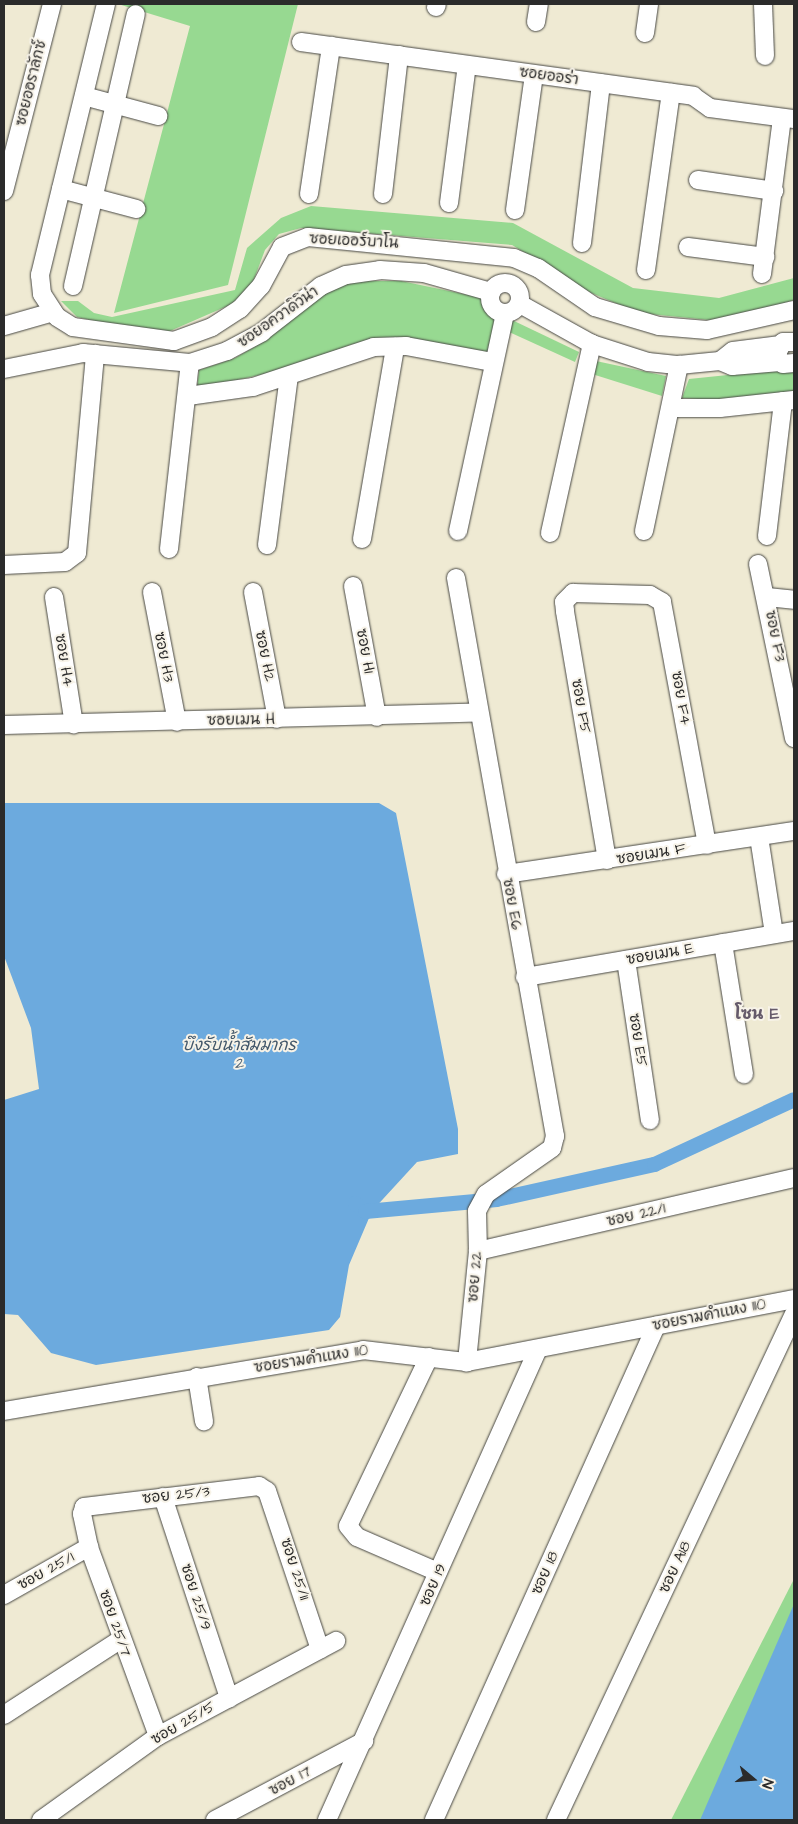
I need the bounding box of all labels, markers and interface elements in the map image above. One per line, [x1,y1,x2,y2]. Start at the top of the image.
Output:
street label: ซอยออราลักซ์ [12,38,50,128]
street label: ซอยออร่า [518,63,580,89]
street label: ซอยเออร์บาโน [309,230,399,252]
street label: ซอยอควาดิวิน่า [234,283,322,351]
street label: ซอย F3 [761,609,789,663]
street label: ซอย H1 [352,627,378,675]
street label: ซอย H2 [251,629,279,683]
street label: ซอย H3 [150,630,178,684]
street label: ซอย H4 [51,632,77,688]
street label: ซอย F4 [667,670,695,726]
street label: ซอย F5 [567,677,595,735]
street label: ซอยเมน H [207,710,275,730]
street label: ซอยเมน F [615,840,687,868]
street label: ซอย E6 [499,877,525,931]
street label: ซอยเมน E [625,939,695,969]
district label: โซน E [735,1004,779,1024]
street label: ซอย E5 [625,1012,651,1068]
water label: บึงรับน้ำสัมมากร 2 [182,1035,296,1073]
street label: ซอย 22/1 [605,1199,667,1231]
street label: ซอย 22 [464,1251,486,1303]
street label: ซอยรามคำแหง 110 [651,1295,767,1335]
street label: ซอยรามคำแหง 110 [253,1341,369,1377]
street label: ซอย 25/3 [141,1483,211,1507]
street label: ซอย 25/11 [277,1536,313,1602]
street label: ซอย A18 [655,1538,695,1596]
street label: ซอย 25/1 [15,1548,77,1594]
street label: ซอย 18 [528,1549,562,1597]
street label: ซอย 19 [416,1561,450,1609]
street label: ซอย 25/9 [177,1562,215,1632]
street label: ซอย 25/7 [95,1587,135,1659]
street label: ซอย 25/5 [148,1698,218,1748]
north arrow [728,1754,778,1804]
street label: ซอย 17 [266,1762,314,1800]
text: N [756,1776,778,1791]

